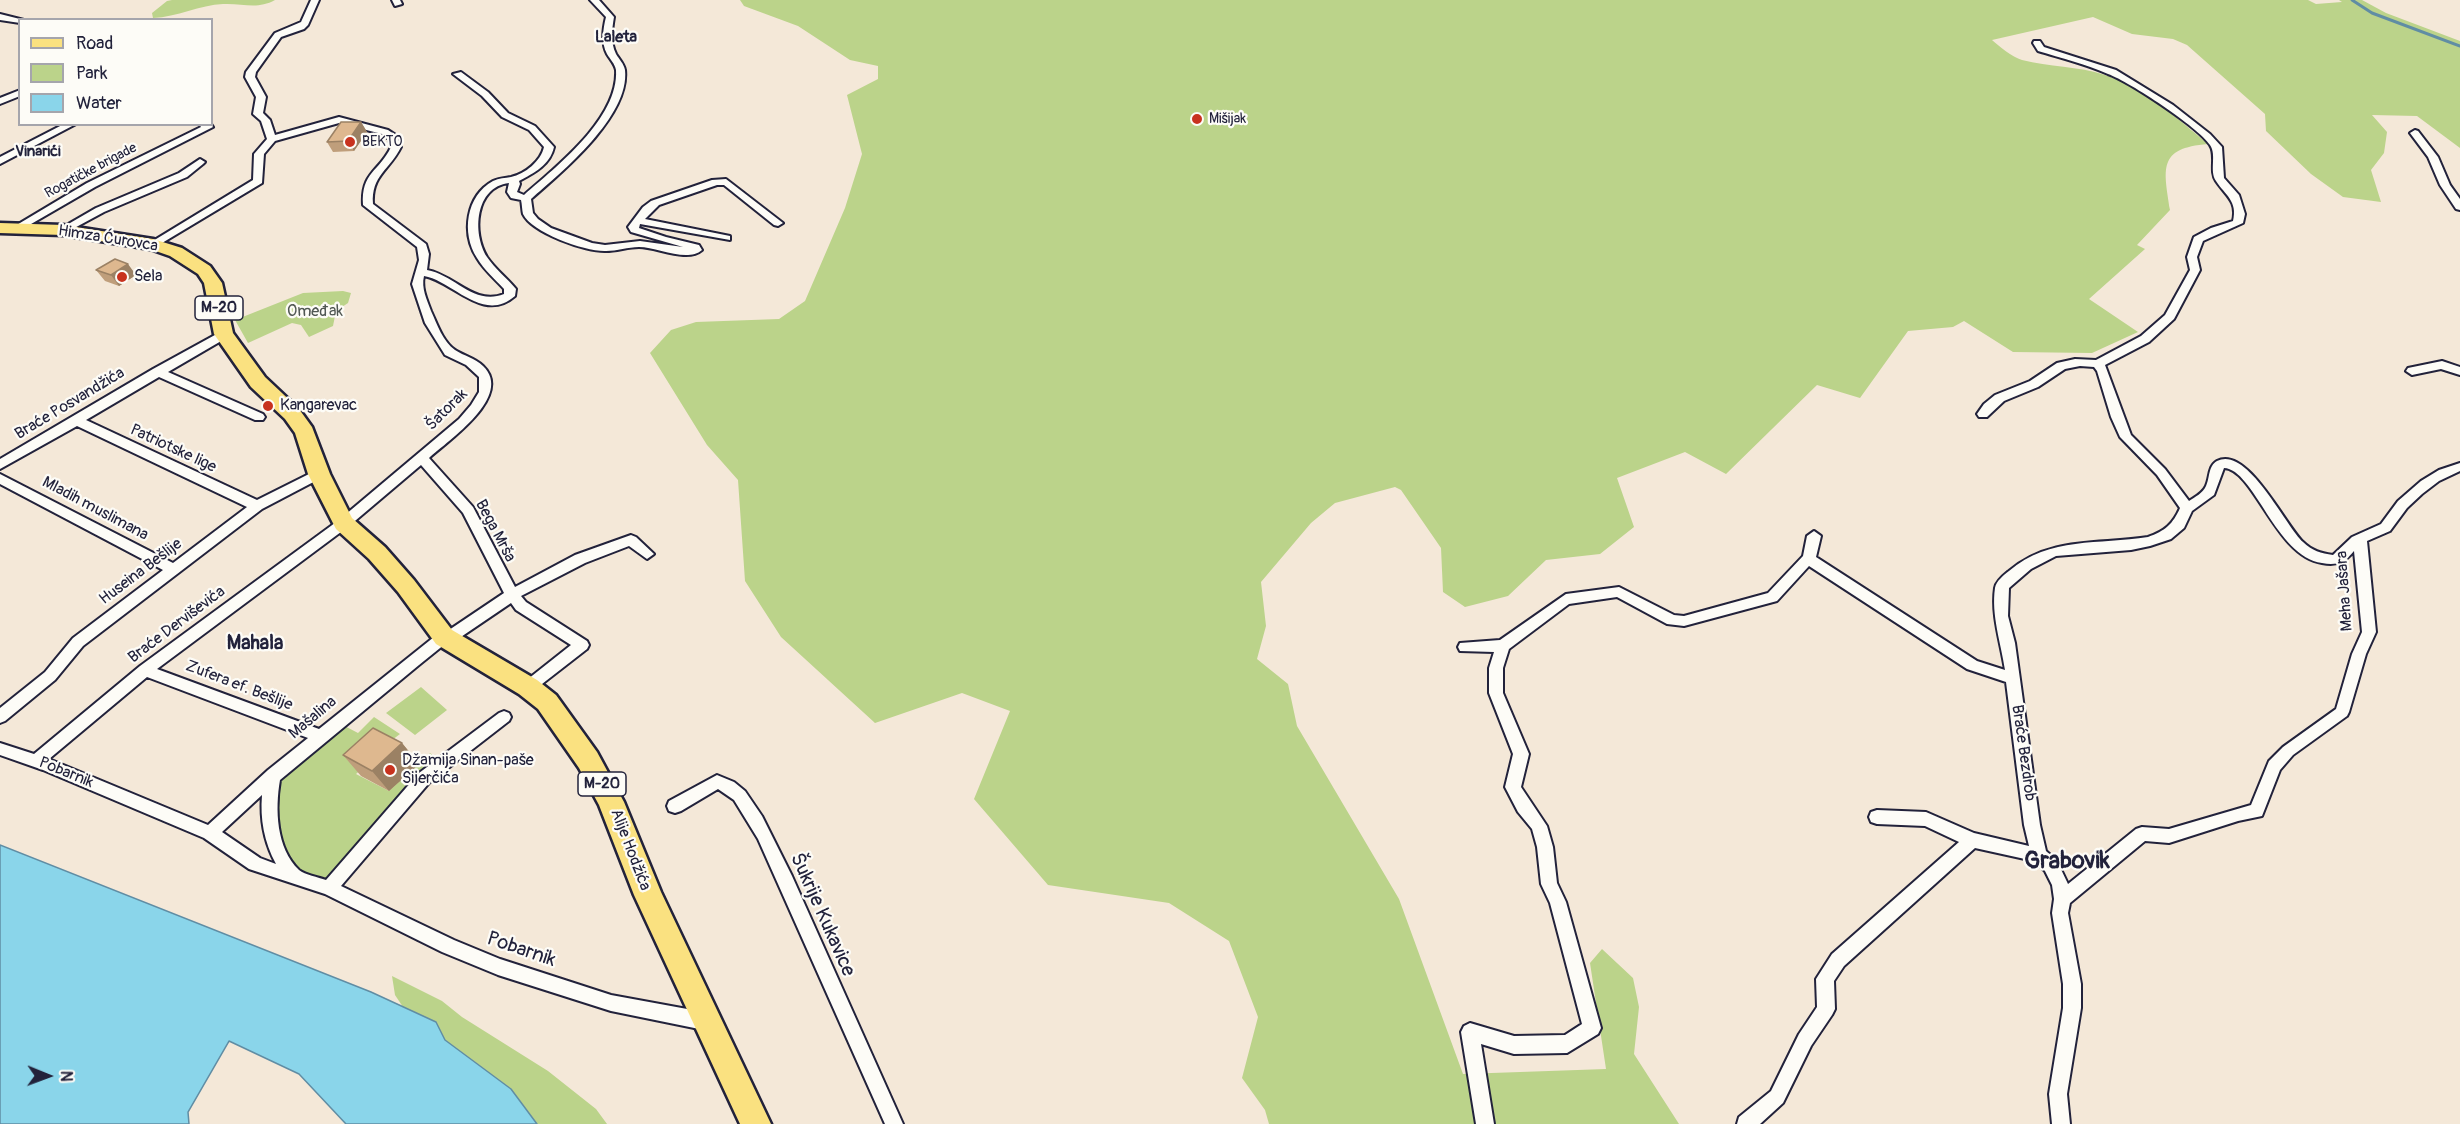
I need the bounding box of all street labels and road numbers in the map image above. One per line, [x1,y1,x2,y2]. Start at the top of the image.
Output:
street label: Rogatičke brigade [42,140,140,202]
street label: Himza Ćurovca [57,222,159,256]
road number: M-20 [195,296,243,320]
street label: Braće Posvandžića [12,364,128,444]
street label: Šatorak [422,385,472,435]
street label: Patriotske lige [127,421,219,477]
street label: Mladih muslimana [38,473,152,545]
street label: Bega Mrša [471,497,519,565]
street label: Huseina Bešlije [96,535,186,609]
street label: Meha Jašara [2333,550,2357,632]
street label: Braće Derviševića [125,582,229,668]
street label: Zufera ef. Bešlije [183,657,295,715]
street label: Mašalina [285,692,341,744]
street label: Braće Bezdrob [2007,704,2039,802]
street label: Pobarnik [36,753,96,793]
road number: M-20 [578,772,626,796]
street label: Alije Hodžića [606,806,654,894]
street label: Šukrije Kukavice [784,850,860,980]
street label: Pobarnik [483,927,559,973]

